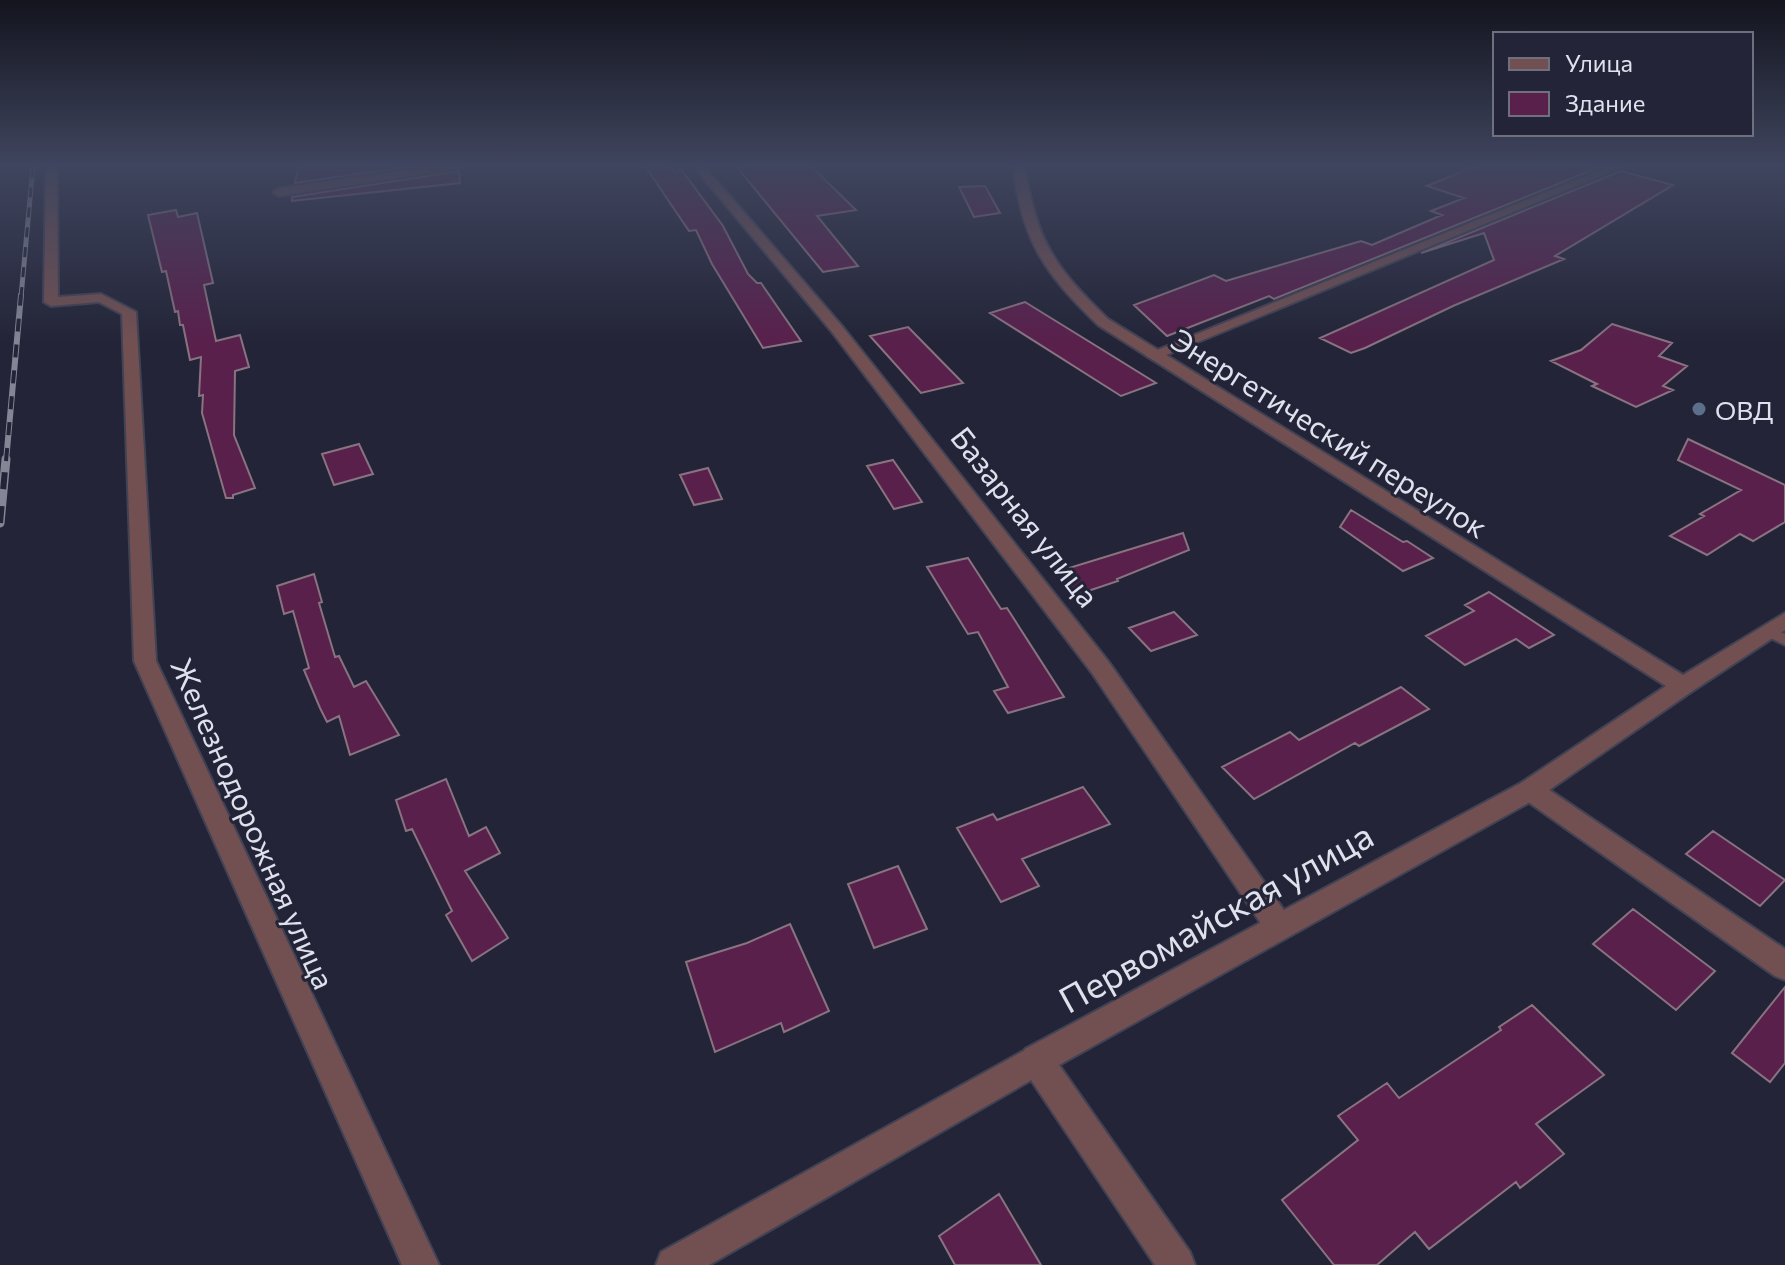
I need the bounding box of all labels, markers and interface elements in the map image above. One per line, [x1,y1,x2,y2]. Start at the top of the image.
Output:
legend [1493,32,1753,136]
text: Улица [1565,48,1633,77]
text: Здание [1565,88,1645,117]
street label: Энергетический переулок [1165,319,1495,545]
place label: ОВД [1715,394,1773,425]
marker: ОВД [1690,400,1708,418]
street label: Базарная улица [944,419,1108,613]
street label: Железнодорожная улица [164,652,344,994]
street label: Первомайская улица [1050,811,1380,1021]

